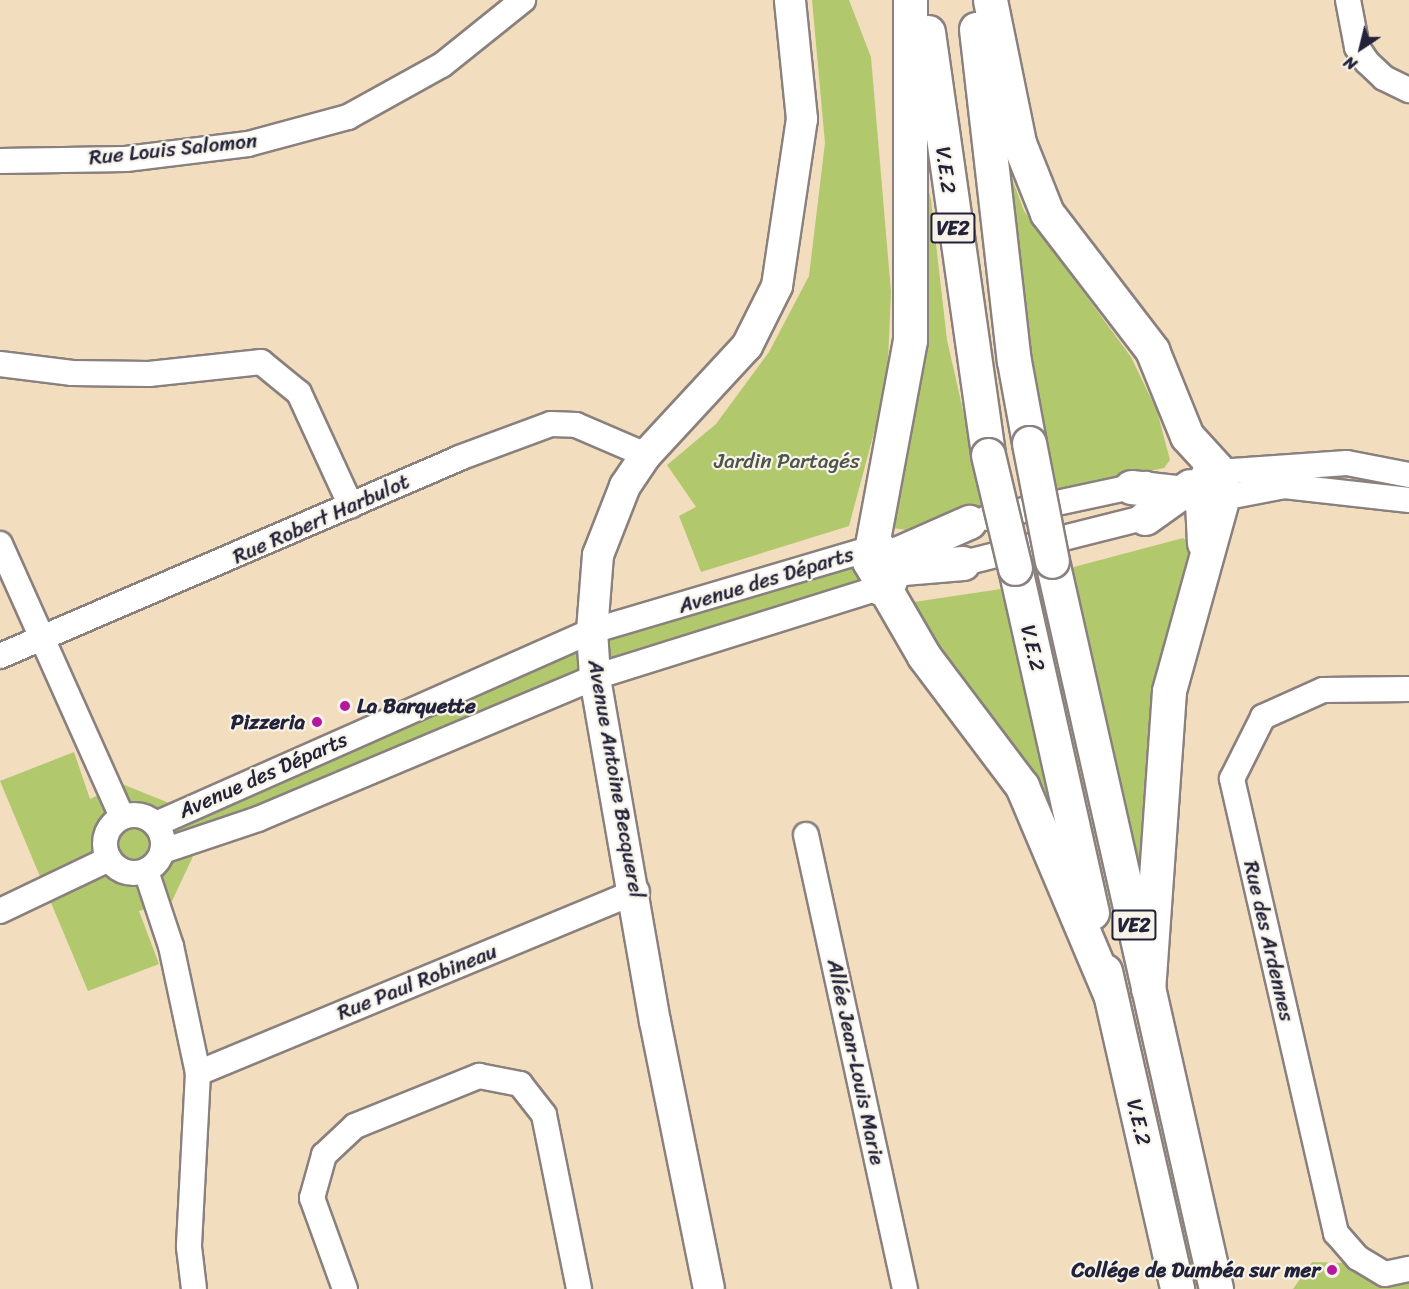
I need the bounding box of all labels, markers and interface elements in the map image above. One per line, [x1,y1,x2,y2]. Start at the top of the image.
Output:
north arrow [1331,18,1391,78]
text: N [1338,48,1363,78]
street label: Rue Louis Salomon [87,128,259,170]
street label: V.E.2 [931,145,961,195]
road number: VE2 [929,211,977,245]
park label: Jardin Partagés [714,448,860,474]
street label: Rue Robert Harbulot [229,469,413,569]
street label: Avenue des Départs [676,541,856,619]
street label: V.E.2 [1015,622,1051,674]
street label: Avenue Antoine Becquerel [583,658,649,900]
place label: La Barquette [357,693,475,719]
marker: La Barquette [338,699,352,713]
place label: Pizzeria [231,709,305,735]
marker: Pizzeria [310,715,324,729]
street label: Avenue des Départs [175,727,351,823]
street label: Rue des Ardennes [1238,858,1300,1024]
road number: VE2 [1110,908,1158,942]
street label: Rue Paul Robineau [333,938,501,1026]
street label: Allée Jean-Louis Marie [822,957,890,1167]
street label: V.E.2 [1121,1096,1157,1148]
place label: Collége de Dumbéa sur mer [1071,1257,1320,1283]
marker: Collége de Dumbéa sur mer [1325,1263,1339,1277]

